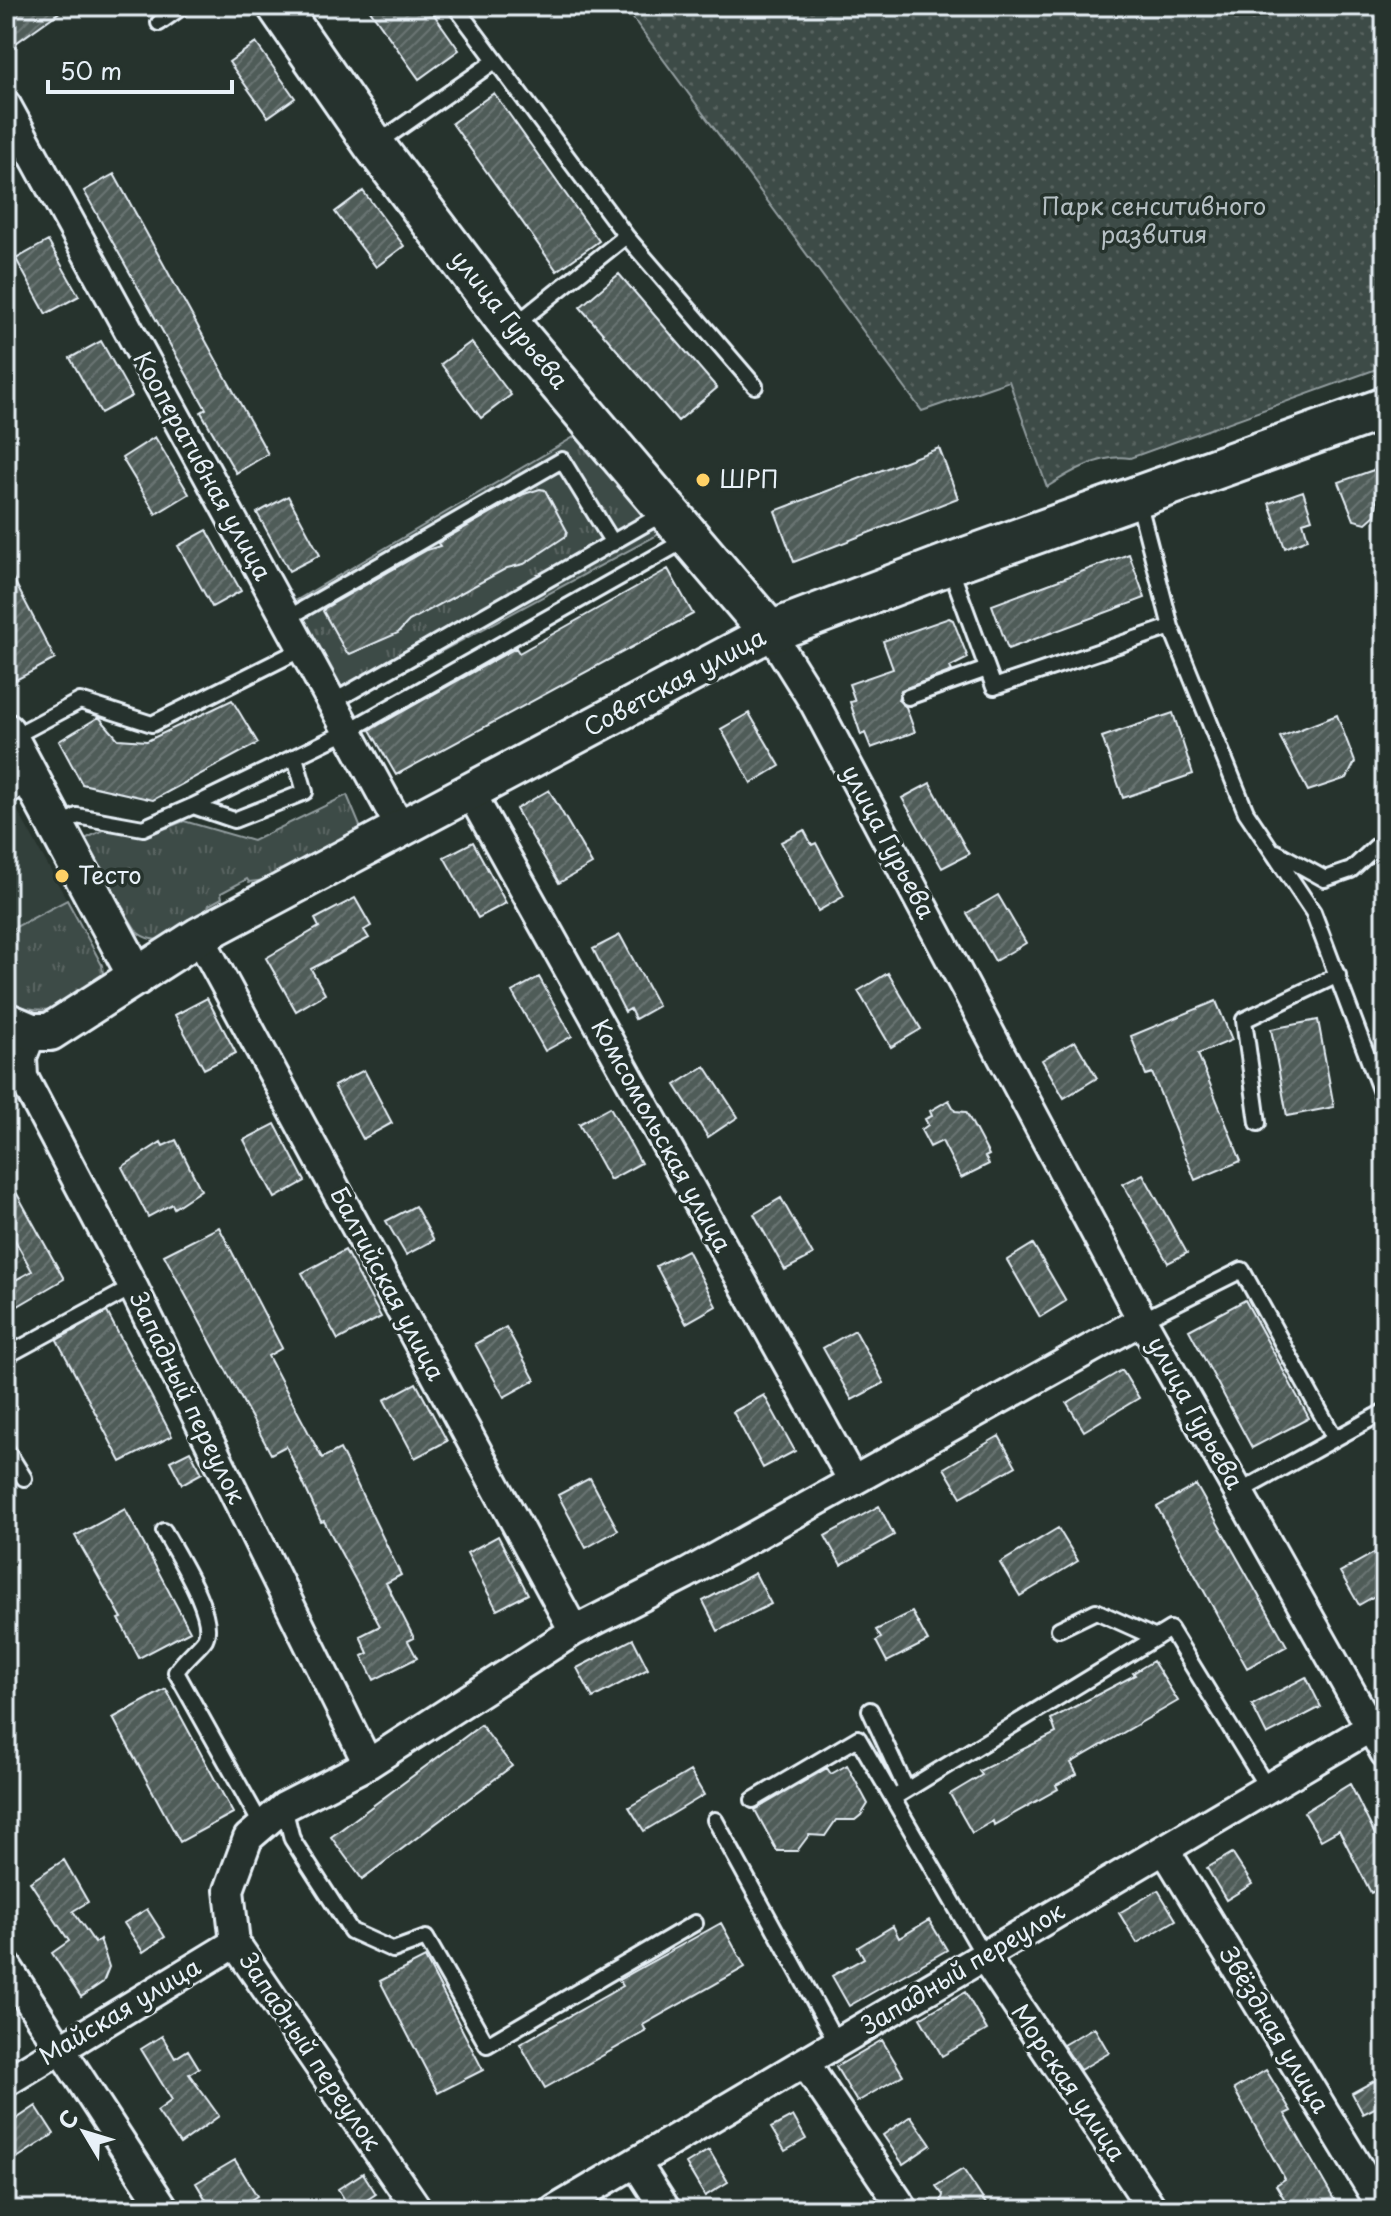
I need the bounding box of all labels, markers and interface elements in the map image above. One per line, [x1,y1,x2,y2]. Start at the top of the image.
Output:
scale bar [48,44,232,94]
text: 50 m [60,52,122,88]
park label: Парк сенситивного развития [1042,187,1266,251]
street label: улица Гурьева [443,241,578,396]
street label: Кооперативная улица [126,344,282,586]
place label: ШРП [719,460,779,496]
marker: ШРП [694,471,712,489]
street label: Советская улица [577,618,771,744]
street label: улица Гурьева [834,758,946,925]
place label: Тесто [78,856,142,892]
marker: Тесто [53,867,71,885]
street label: Комсомольская улица [584,1012,742,1258]
street label: Балтийская улица [322,1180,455,1386]
street label: Западный переулок [122,1285,256,1510]
street label: улица Гурьева [1140,1329,1254,1495]
street label: Западный переулок [853,1892,1071,2042]
street label: Звёздная улица [1212,1939,1340,2119]
street label: Западный переулок [232,1945,392,2158]
street label: Майская улица [31,1948,207,2073]
street label: Морская улица [1004,1996,1136,2168]
north arrow [44,2092,124,2172]
text: С [49,2102,85,2135]

